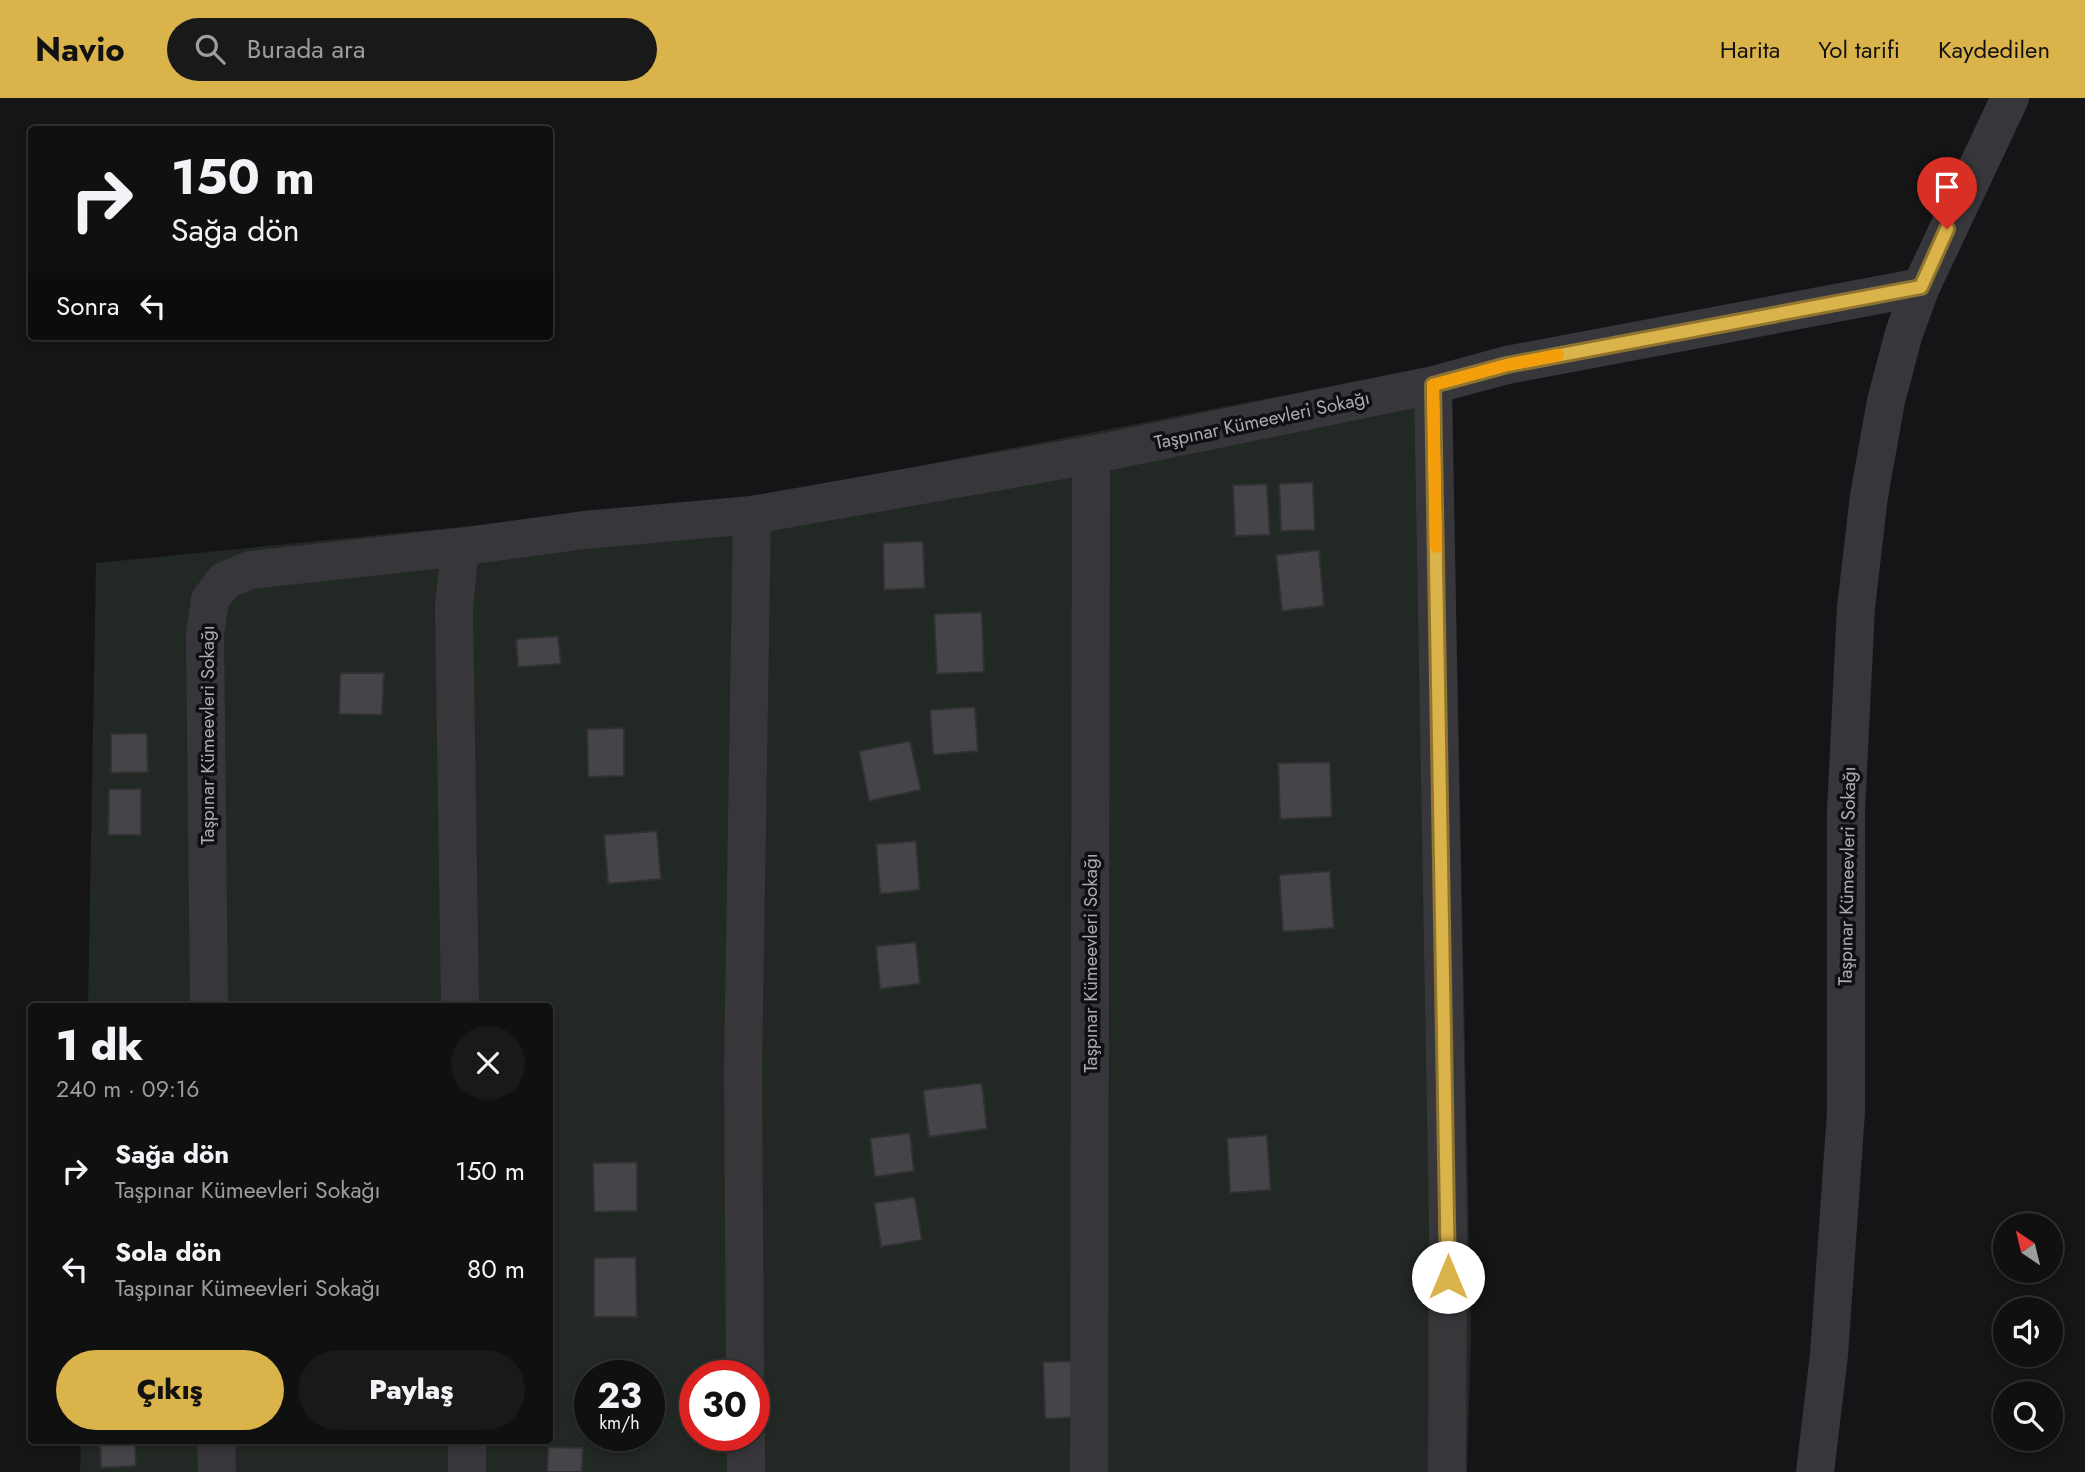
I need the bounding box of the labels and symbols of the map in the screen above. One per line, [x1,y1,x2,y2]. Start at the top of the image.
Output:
pin [1917,157,1977,229]
street label: Taşpınar Kümeevleri Sokağı [1152,384,1372,456]
street label: Taşpınar Kümeevleri Sokağı [194,625,221,845]
street label: Taşpınar Kümeevleri Sokağı [1832,766,1862,986]
street label: Taşpınar Kümeevleri Sokağı [1077,853,1104,1073]
north arrow [1993,1213,2063,1283]
position arrow [1411,1240,1485,1314]
speed limit sign: 30 [679,1360,770,1451]

